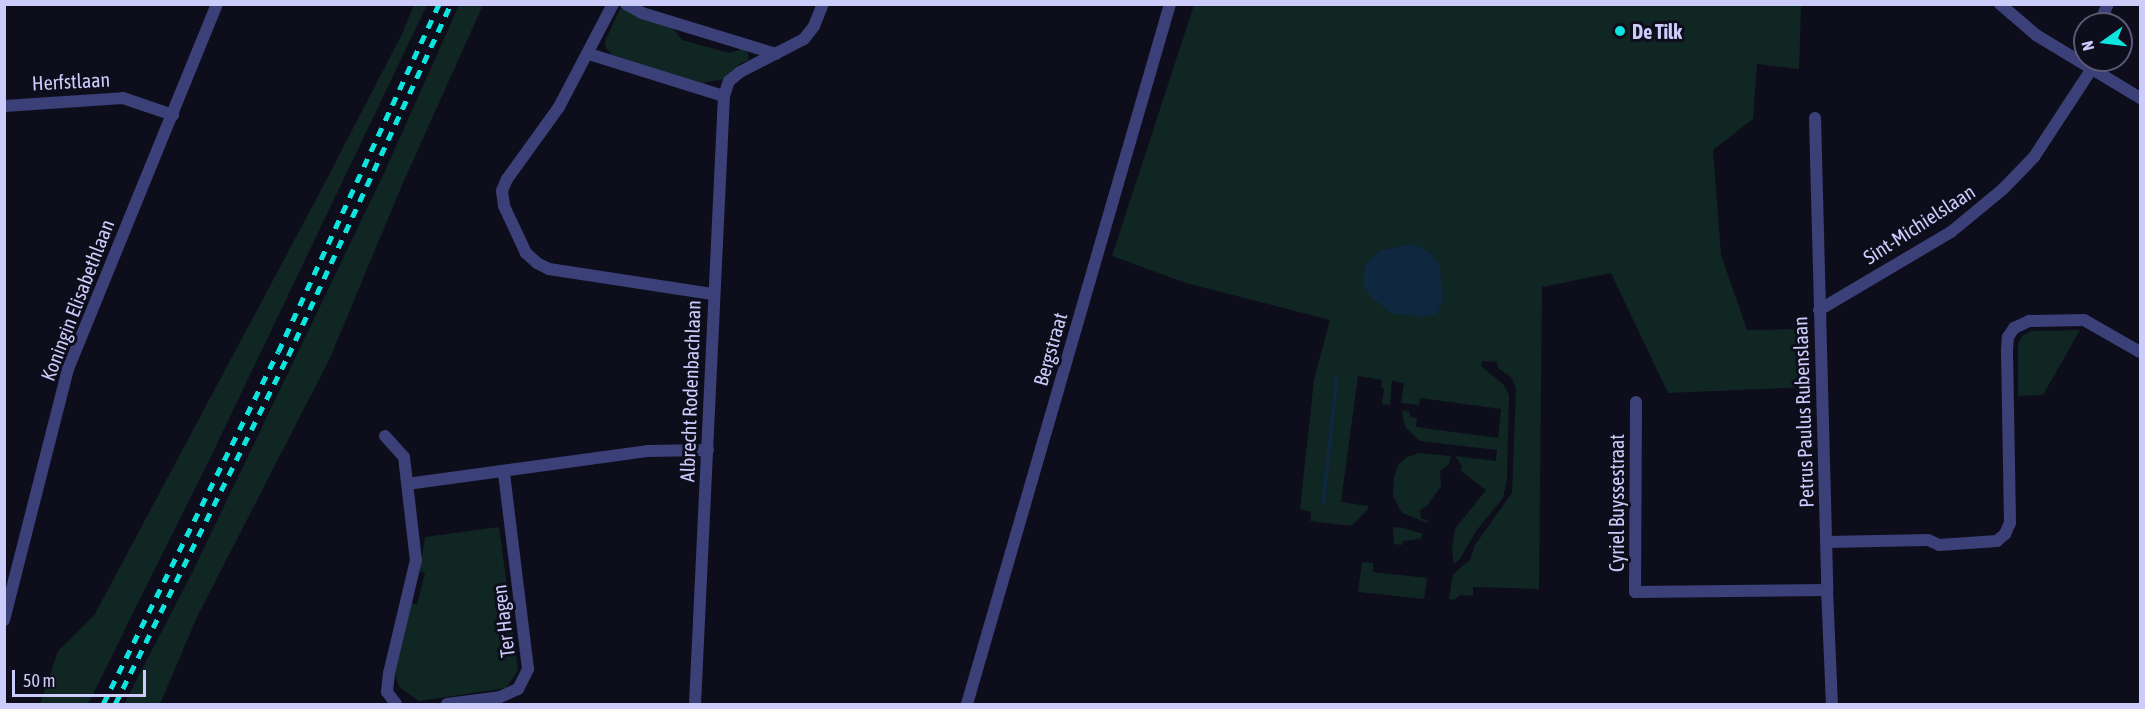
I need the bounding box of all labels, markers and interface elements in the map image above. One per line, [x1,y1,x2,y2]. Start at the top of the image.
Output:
north arrow [2073,12,2133,72]
place label: De Tilk [1632,19,1682,43]
marker: De Tilk [1613,24,1627,38]
text: N [2078,39,2097,53]
street label: Herfstlaan [31,67,111,95]
street label: Sint-Michielslaan [1859,179,1979,269]
street label: Koningin Elisabethlaan [35,216,119,384]
street label: Albrecht Rodenbachlaan [675,300,705,482]
street label: Bergstraat [1028,310,1072,388]
street label: Petrus Paulus Rubenslaan [1788,316,1818,508]
street label: Cyriel Buyssestraat [1604,434,1628,572]
street label: Ter Hagen [487,583,519,659]
scale bar [15,658,148,696]
text: 50 m [23,670,55,691]

